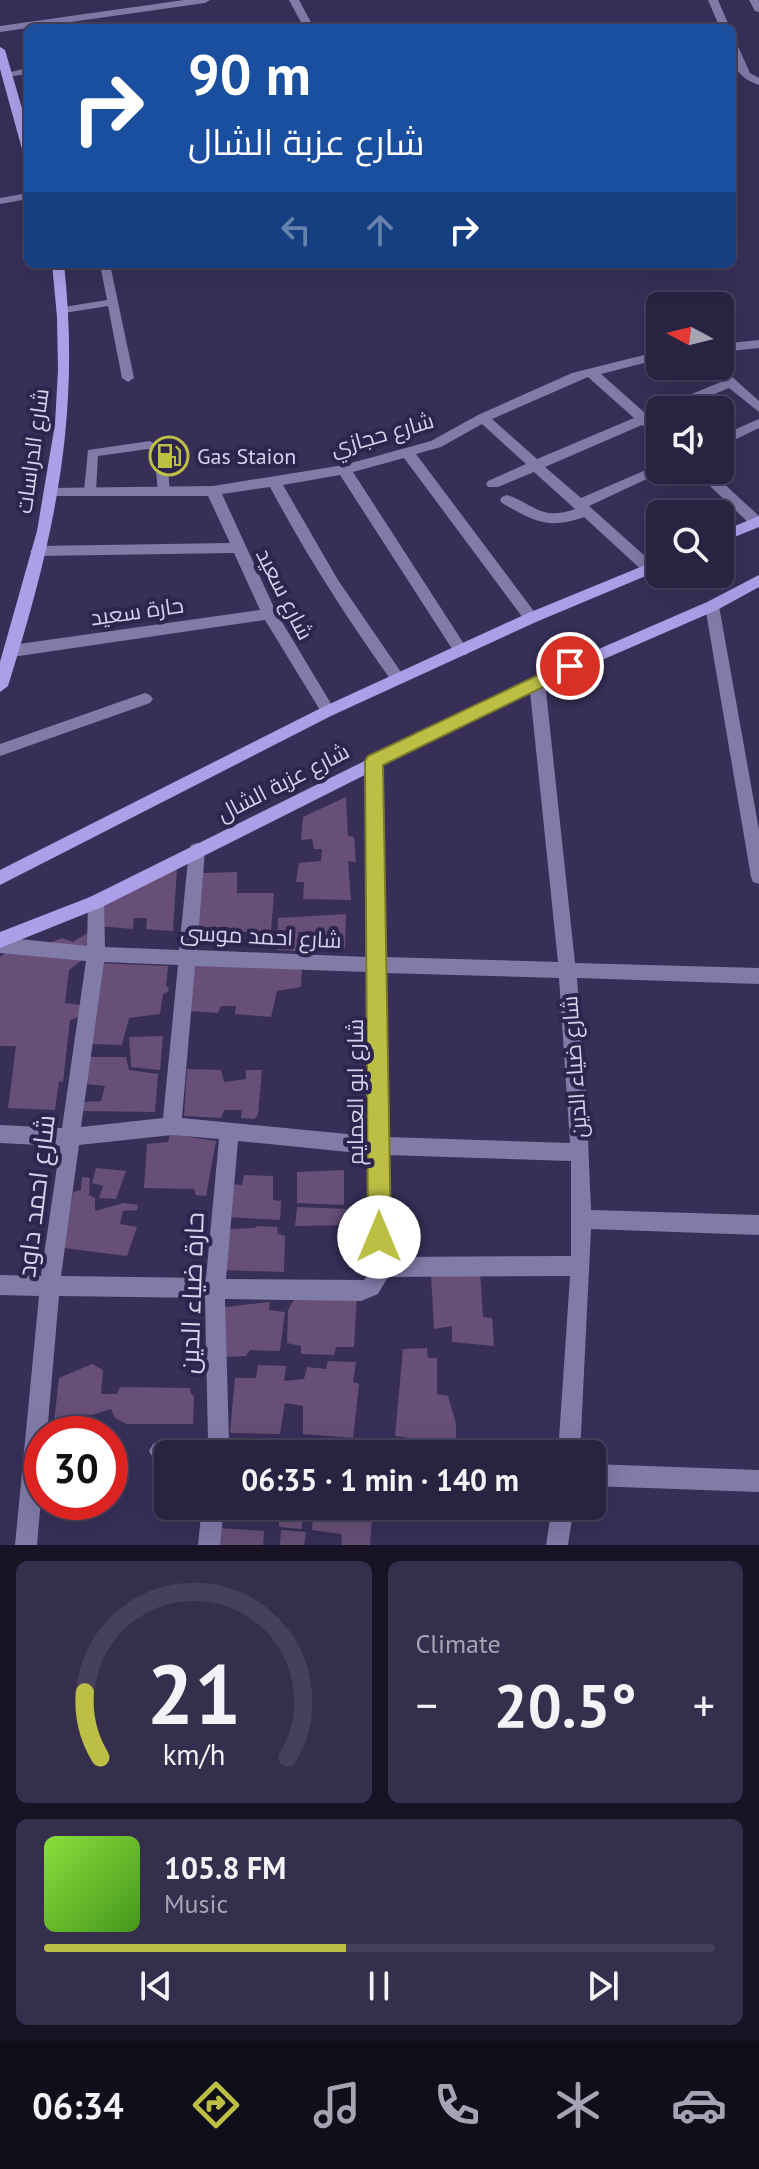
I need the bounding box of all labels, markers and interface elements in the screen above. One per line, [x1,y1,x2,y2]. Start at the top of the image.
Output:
text: 90 m [188,38,311,110]
icon: right [56,56,160,160]
text: شارع عزبة الشال [188,118,425,165]
icon: left [274,208,318,252]
icon: ahead [358,208,402,252]
icon: right [442,208,486,252]
north arrow [646,292,734,380]
map controls [646,292,734,588]
street label: شارع الدراسات [9,387,56,515]
button: sound [646,396,734,484]
street label: شارع حجازي [327,406,438,465]
fuel station icon: Gas Staion [148,435,190,477]
place label: Gas Staion [197,442,296,470]
button: search [646,500,734,588]
street label: شارع سعيد [249,544,320,645]
street label: حارة سعيد [89,591,185,631]
pin [536,632,604,700]
icon: arrive [548,644,592,688]
street label: شارع عزبة الشال [212,737,354,828]
street label: شارع احمد موسى [180,918,342,955]
street label: شارع ضياء الدين [555,995,594,1139]
street label: شارع ابو العمايم [341,1019,371,1165]
street label: شارع احمد داود [9,1113,63,1279]
position arrow [337,1195,421,1279]
street label: حارة ضياء الدين [172,1211,211,1374]
speed limit sign: 30 [24,1416,128,1520]
text: 06:35 · 1 min · 140 m [241,1460,519,1499]
text: Climate [416,1627,501,1660]
text: 21 [147,1639,241,1747]
text: 20.5° [494,1666,637,1744]
text: − [416,1676,438,1733]
text: + [693,1676,715,1733]
text: km/h [162,1736,225,1773]
text: 105.8 FM [164,1848,286,1887]
text: Music [164,1887,228,1920]
icon: previous [134,1964,178,2008]
icon: pause [357,1964,401,2008]
icon: next [581,1964,625,2008]
icon: directions [188,2077,244,2133]
icon: music [309,2077,365,2133]
icon: phone [429,2077,485,2133]
icon: climate [550,2077,606,2133]
icon: car [671,2077,727,2133]
text: 06:34 [32,2082,124,2129]

